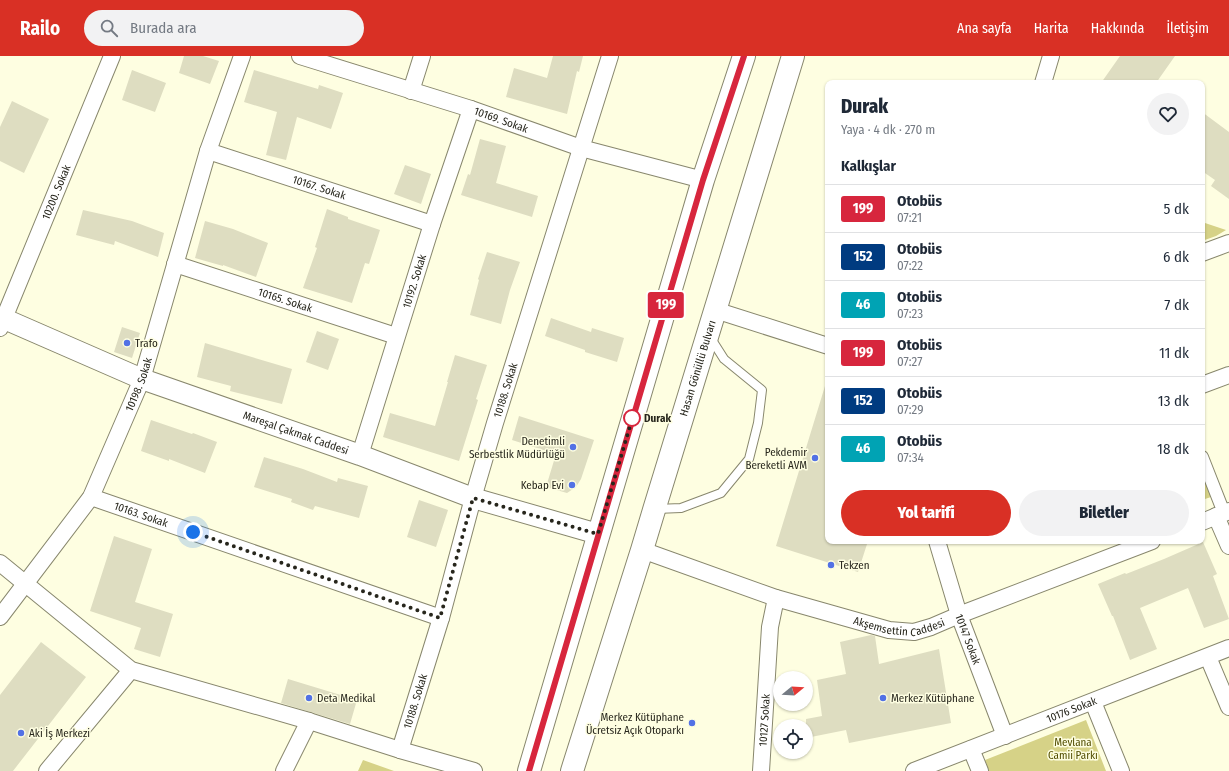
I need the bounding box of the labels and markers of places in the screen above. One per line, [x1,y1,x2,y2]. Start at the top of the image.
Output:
place label: Trafo [135,337,158,350]
marker: Trafo [122,338,132,348]
marker: Durak [623,409,641,427]
place label: Durak [644,412,671,425]
place label: Denetimli Serbestlik Müdürlüğü [469,435,565,461]
marker: Denetimli Serbestlik Müdürlüğü [568,442,578,452]
place label: Pekdemir Bereketli AVM [745,446,807,472]
marker: Pekdemir Bereketli AVM [810,453,820,463]
place label: Kebap Evi [521,479,564,492]
marker: Kebap Evi [567,480,577,490]
place label: Tekzen [839,559,870,572]
marker: Tekzen [826,560,836,570]
place label: Deta Medikal [317,692,375,705]
place label: Merkez Kütüphane [891,692,975,705]
marker: Deta Medikal [304,693,314,703]
marker: Merkez Kütüphane [878,693,888,703]
place label: Merkez Kütüphane Ücretsiz Açık Otoparkı [586,711,684,737]
marker: Merkez Kütüphane Ücretsiz Açık Otoparkı [687,718,697,728]
place label: Aki İş Merkezi [29,726,90,740]
marker: Aki İş Merkezi [16,728,26,738]

